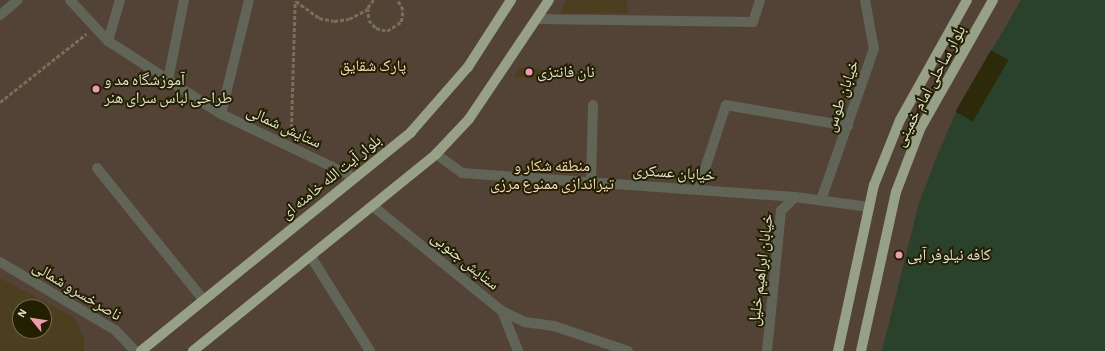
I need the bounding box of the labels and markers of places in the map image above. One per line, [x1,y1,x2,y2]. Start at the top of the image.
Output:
place label: نان فانتزی [537,62,595,82]
marker: نان فانتزی [524,67,534,77]
place label: آموزشگاه مد و طراحی لباس سرای هنر [104,70,232,108]
marker: آموزشگاه مد و طراحی لباس سرای هنر [91,84,101,94]
place label: کافه نیلوفر آبی [907,245,991,265]
marker: کافه نیلوفر آبی [894,250,904,260]

